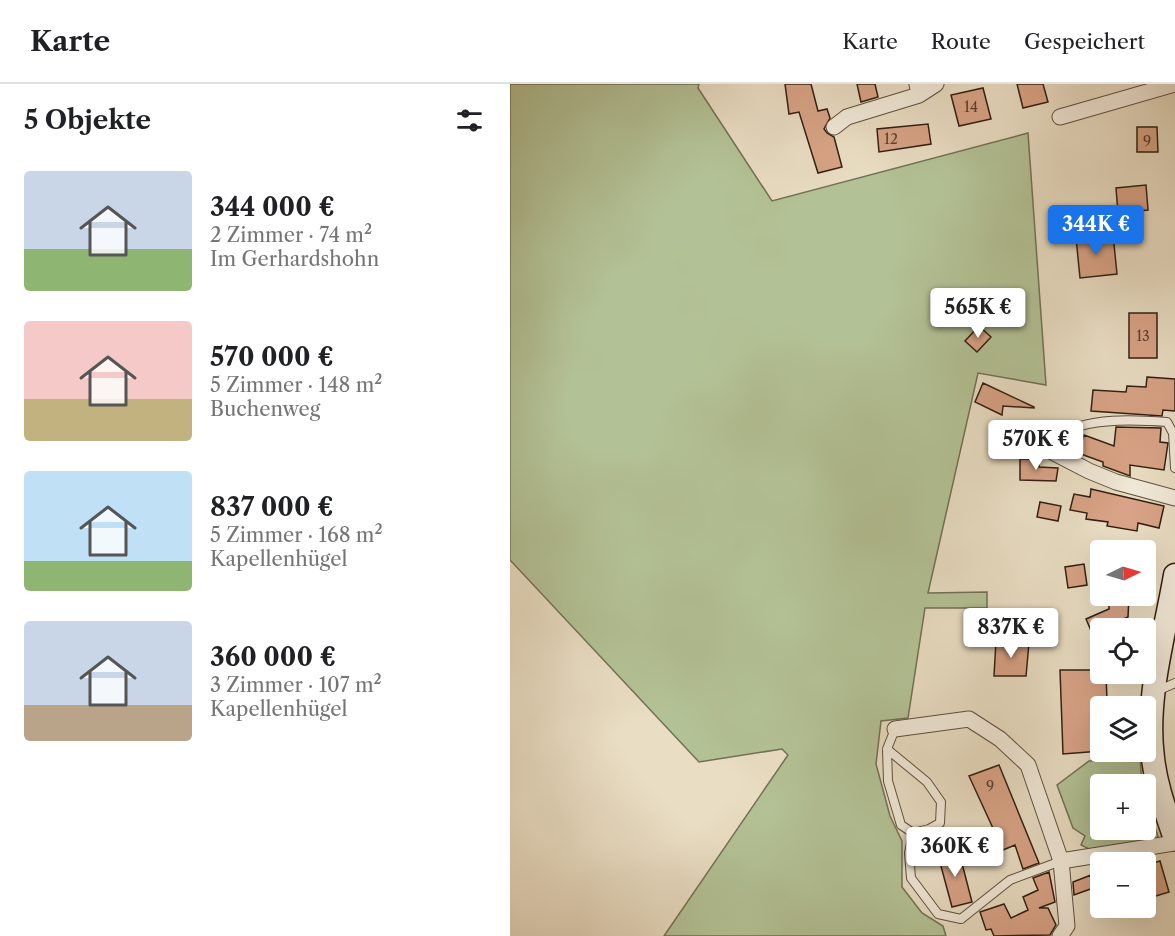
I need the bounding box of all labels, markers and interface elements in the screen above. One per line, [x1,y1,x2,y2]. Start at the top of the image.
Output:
text: Karte [30,24,110,58]
text: Karte [842,29,898,54]
text: Route [931,29,991,54]
text: Gespeichert [1024,29,1145,54]
house number: 14 [964,98,978,116]
text: 5 Objekte [24,104,151,136]
icon: filters [453,104,486,137]
house number: 12 [884,130,898,148]
house number: 9 [1143,132,1151,150]
text: 344 000 € [210,191,335,223]
icon: home [72,195,144,267]
pin: 344K € [1047,205,1145,256]
text: 344K € [1062,212,1130,236]
text: 2 Zimmer · 74 m² [210,223,372,247]
text: Im Gerhardshohn [210,247,379,271]
pin: 565K € [929,288,1027,339]
text: 565K € [944,295,1012,319]
house number: 13 [1136,327,1150,345]
text: 570 000 € [210,341,334,373]
icon: home [72,345,144,417]
text: 5 Zimmer · 148 m² [210,373,383,397]
text: Buchenweg [210,397,320,421]
pin: 570K € [987,420,1085,471]
text: 570K € [1002,427,1070,451]
text: 837 000 € [210,491,334,523]
icon: home [72,495,144,567]
text: 5 Zimmer · 168 m² [210,523,383,547]
north arrow [1090,540,1156,606]
map controls [1090,540,1156,918]
text: Kapellenhügel [210,547,347,571]
pin: 837K € [962,608,1060,659]
text: 837K € [977,615,1045,639]
button: locate [1090,618,1156,684]
text: 360 000 € [210,641,336,673]
icon: home [72,645,144,717]
text: 3 Zimmer · 107 m² [210,673,382,697]
button: layers [1090,696,1156,762]
text: Kapellenhügel [210,697,347,721]
button: + [1090,774,1156,840]
house number: 9 [986,777,994,795]
pin: 360K € [906,827,1004,878]
text: 360K € [920,834,990,858]
button: − [1090,852,1156,918]

